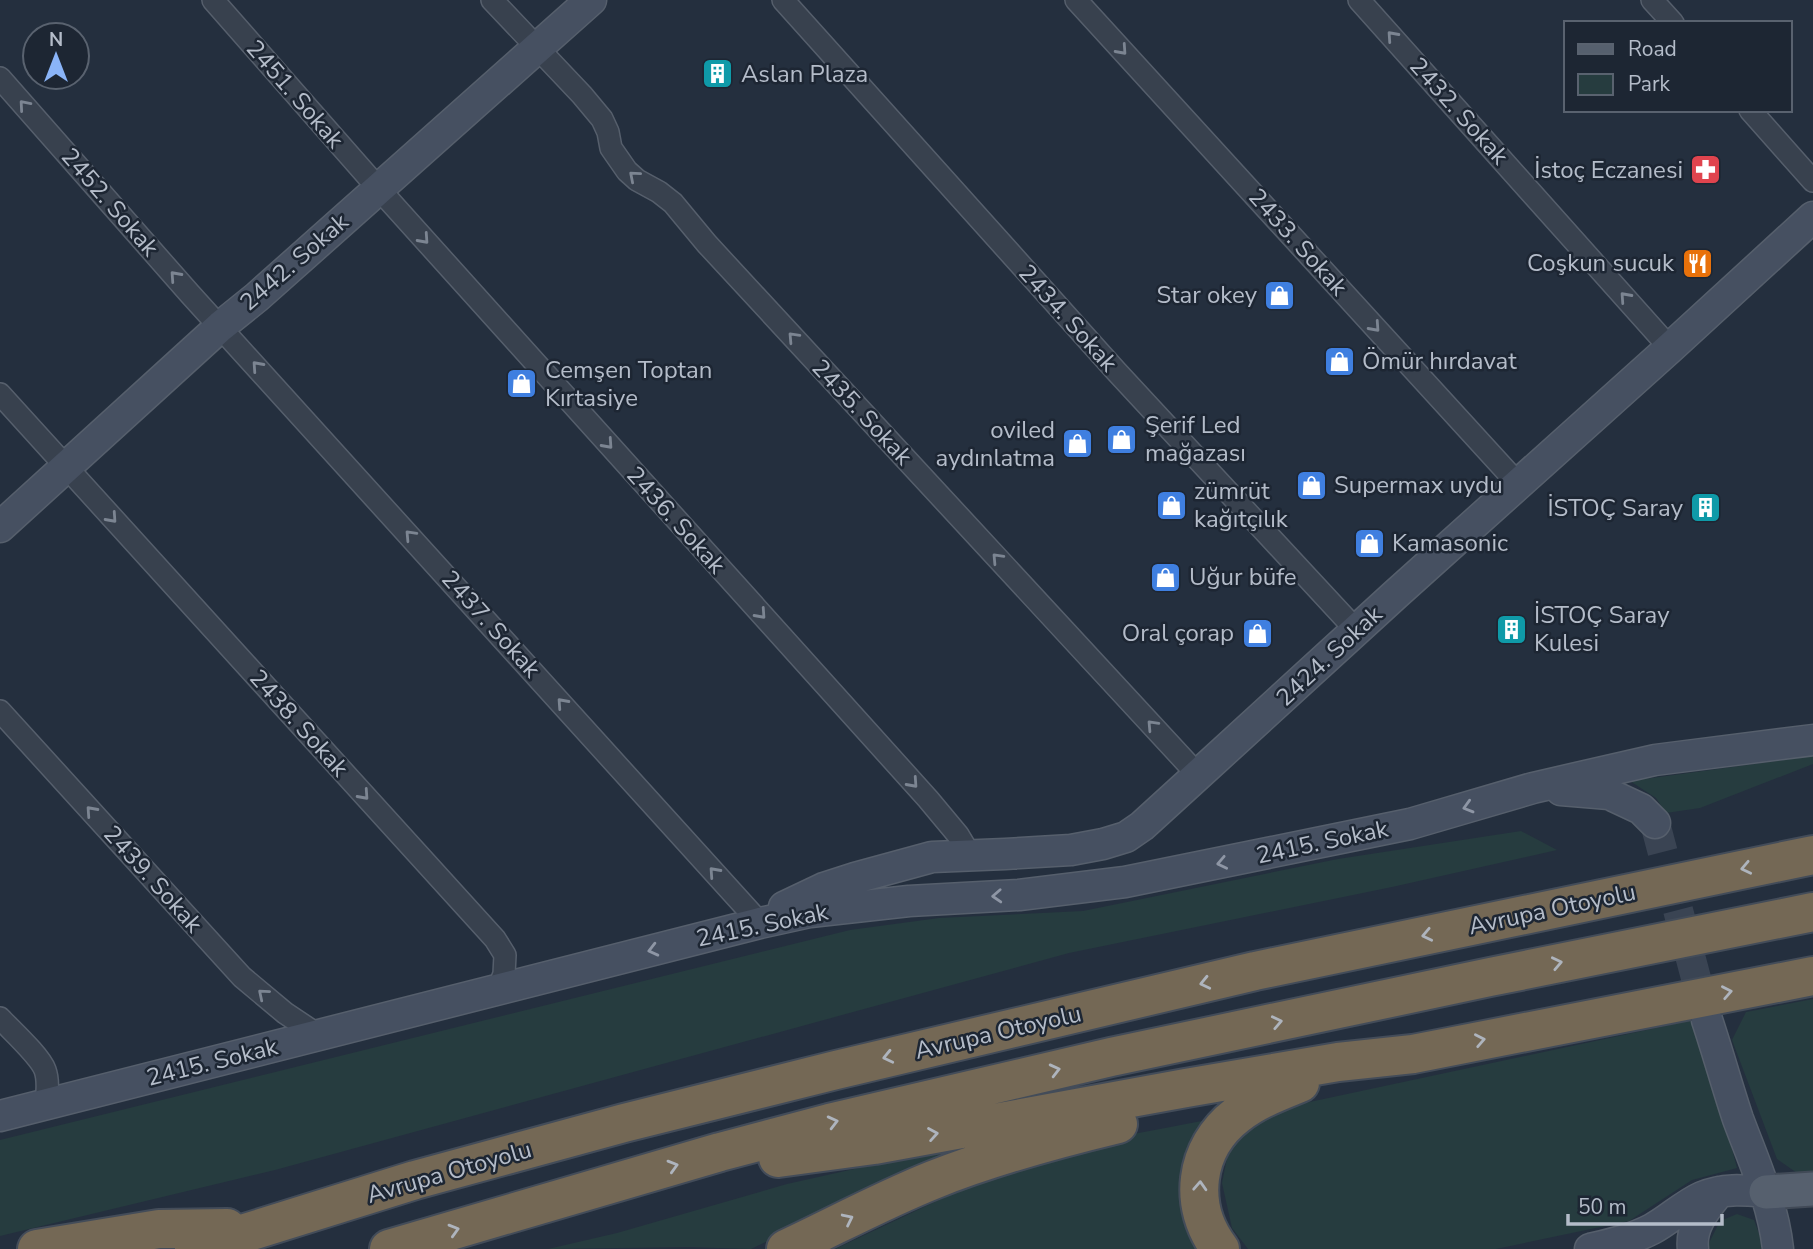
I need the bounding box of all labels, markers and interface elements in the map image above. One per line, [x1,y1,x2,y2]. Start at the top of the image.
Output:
north arrow [21,21,91,91]
legend [1564,21,1792,112]
text: N [49,27,63,53]
one-way arrow [1387,31,1400,44]
street label: 2451. Sokak [239,33,352,156]
text: Road [1628,35,1677,63]
one-way arrow [1114,42,1127,55]
street label: 2432. Sokak [1402,51,1516,172]
building icon: Aslan Plaza [701,57,735,91]
place label: Aslan Plaza [741,58,868,90]
text: Park [1628,70,1670,98]
one-way arrow [20,100,32,113]
street label: 2452. Sokak [54,141,167,264]
pharmacy icon: İstoç Eczanesi [1689,153,1723,187]
place label: İstoç Eczanesi [1534,154,1683,186]
one-way arrow [629,172,642,184]
street label: 2433. Sokak [1241,182,1355,303]
street label: 2442. Sokak [233,205,356,318]
one-way arrow [416,231,428,244]
restaurant icon: Coşkun sucuk [1680,246,1714,280]
place label: Coşkun sucuk [1527,247,1675,279]
street label: 2434. Sokak [1011,258,1125,379]
one-way arrow [170,271,183,284]
shop icon: Star okey [1263,278,1297,312]
place label: Star okey [1156,279,1258,311]
one-way arrow [1621,293,1633,306]
one-way arrow [1367,319,1379,332]
one-way arrow [788,332,801,345]
shop icon: Ömür hırdavat [1322,344,1356,378]
place label: Ömür hırdavat [1362,345,1517,377]
street label: 2435. Sokak [805,352,920,473]
place label: Cemşen Toptan Kırtasiye [545,354,712,414]
one-way arrow [253,361,265,374]
shop icon: Cemşen Toptan Kırtasiye [505,367,539,401]
place label: Şerif Led mağazası [1145,409,1246,469]
place label: oviled aydınlatma [936,414,1055,474]
shop icon: Şerif Led mağazası [1105,422,1139,456]
shop icon: oviled aydınlatma [1061,427,1095,461]
one-way arrow [600,436,613,449]
street label: 2436. Sokak [619,460,733,581]
shop icon: Supermax uydu [1294,468,1328,502]
place label: Supermax uydu [1334,469,1503,501]
place label: zümrüt kağıtçılık [1194,475,1289,535]
shop icon: zümrüt kağıtçılık [1154,488,1188,522]
building icon: İSTOÇ Saray [1689,491,1723,525]
place label: İSTOÇ Saray [1547,492,1684,524]
one-way arrow [103,510,116,523]
shop icon: Kamasonic [1352,526,1386,560]
place label: Kamasonic [1392,527,1508,559]
one-way arrow [405,530,418,543]
one-way arrow [993,553,1005,566]
shop icon: Uğur büfe [1149,560,1183,594]
place label: Uğur büfe [1189,561,1297,593]
street label: 2437. Sokak [434,564,548,685]
street label: 2424. Sokak [1269,598,1390,713]
place label: İSTOÇ Saray Kulesi [1534,599,1670,659]
one-way arrow [752,605,765,618]
building icon: İSTOÇ Saray Kulesi [1494,612,1528,646]
shop icon: Oral çorap [1240,616,1274,650]
place label: Oral çorap [1122,617,1234,649]
street label: 2438. Sokak [242,663,356,784]
one-way arrow [558,698,570,711]
one-way arrow [1148,720,1160,733]
one-way arrow [904,775,917,788]
one-way arrow [356,787,369,800]
one-way arrow [1462,799,1474,814]
one-way arrow [86,806,99,819]
street label: 2415. Sokak [1253,812,1392,872]
street label: 2439. Sokak [96,819,210,940]
one-way arrow [1216,854,1228,869]
one-way arrow [1740,860,1752,875]
one-way arrow [710,867,723,880]
street label: Avrupa Otoyolu [1465,876,1639,942]
one-way arrow [991,888,1002,903]
street label: 2415. Sokak [693,895,832,955]
one-way arrow [1421,926,1433,941]
one-way arrow [647,942,659,957]
one-way arrow [1551,956,1563,971]
one-way arrow [1199,975,1211,989]
one-way arrow [1721,985,1733,1000]
one-way arrow [258,990,271,1002]
street label: Avrupa Otoyolu [912,997,1084,1067]
one-way arrow [1271,1015,1283,1030]
street label: 2415. Sokak [143,1030,282,1094]
one-way arrow [1474,1034,1486,1049]
one-way arrow [882,1049,894,1064]
one-way arrow [1049,1064,1061,1078]
one-way arrow [827,1116,839,1130]
one-way arrow [927,1127,939,1142]
street label: Avrupa Otoyolu [363,1133,535,1211]
one-way arrow [667,1160,679,1174]
one-way arrow [1193,1180,1208,1191]
scale bar [1568,1182,1722,1226]
text: 50 m [1578,1193,1627,1221]
one-way arrow [841,1214,853,1228]
one-way arrow [448,1223,460,1238]

